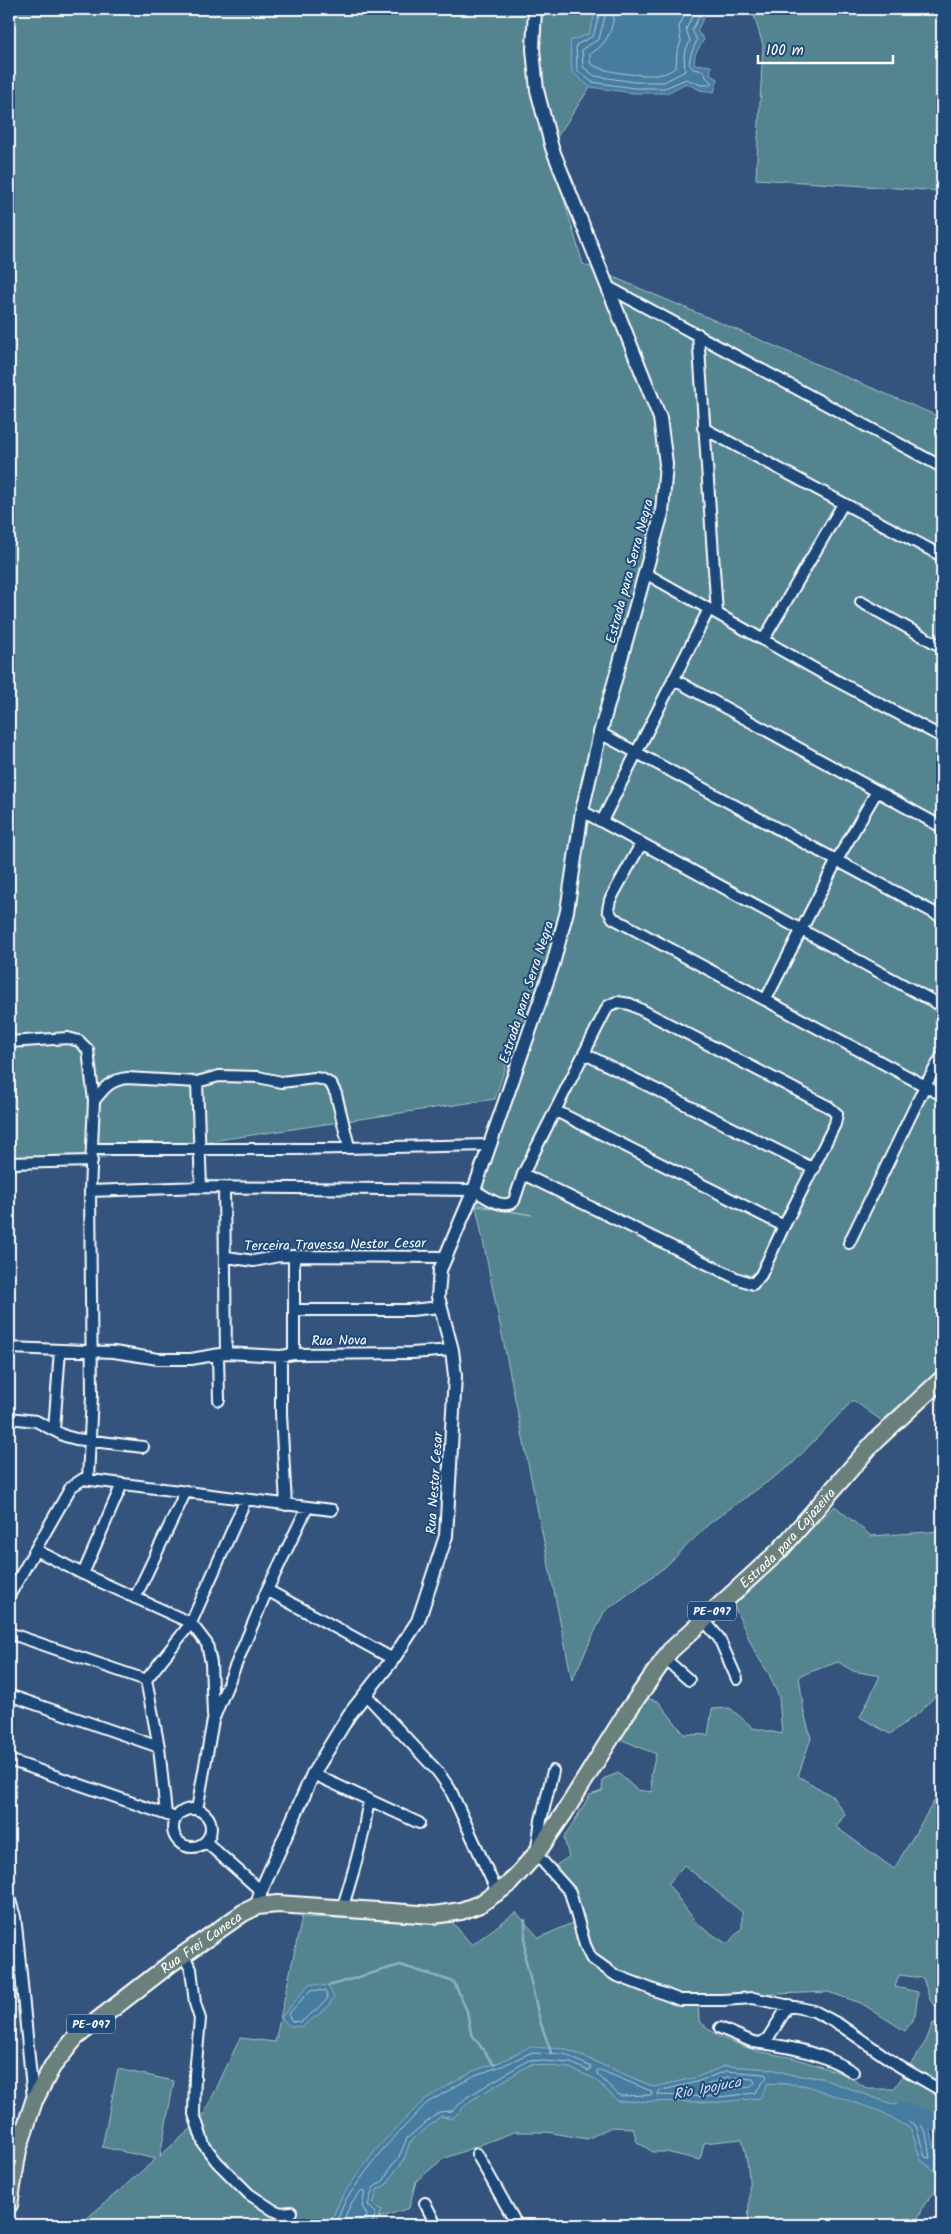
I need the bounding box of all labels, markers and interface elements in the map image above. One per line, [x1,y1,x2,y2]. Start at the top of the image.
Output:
scale bar [758,32,894,64]
text: 100 m [766,39,804,63]
street label: Estrada para Serra Negra [600,497,660,646]
street label: Estrada para Serra Negra [493,918,560,1066]
street label: Terceira Travessa Nestor Cesar [244,1232,427,1258]
street label: Rua Nova [311,1330,367,1352]
street label: Rua Nestor Cesar [420,1430,450,1535]
street label: Estrada para Cajazeira [735,1483,842,1594]
road number: PE-097 [688,1602,736,1620]
street label: Rua Frei Caneca [156,1907,247,1980]
road number: PE-097 [67,2015,115,2034]
water label: Rio Ipojuca [671,2070,744,2107]

